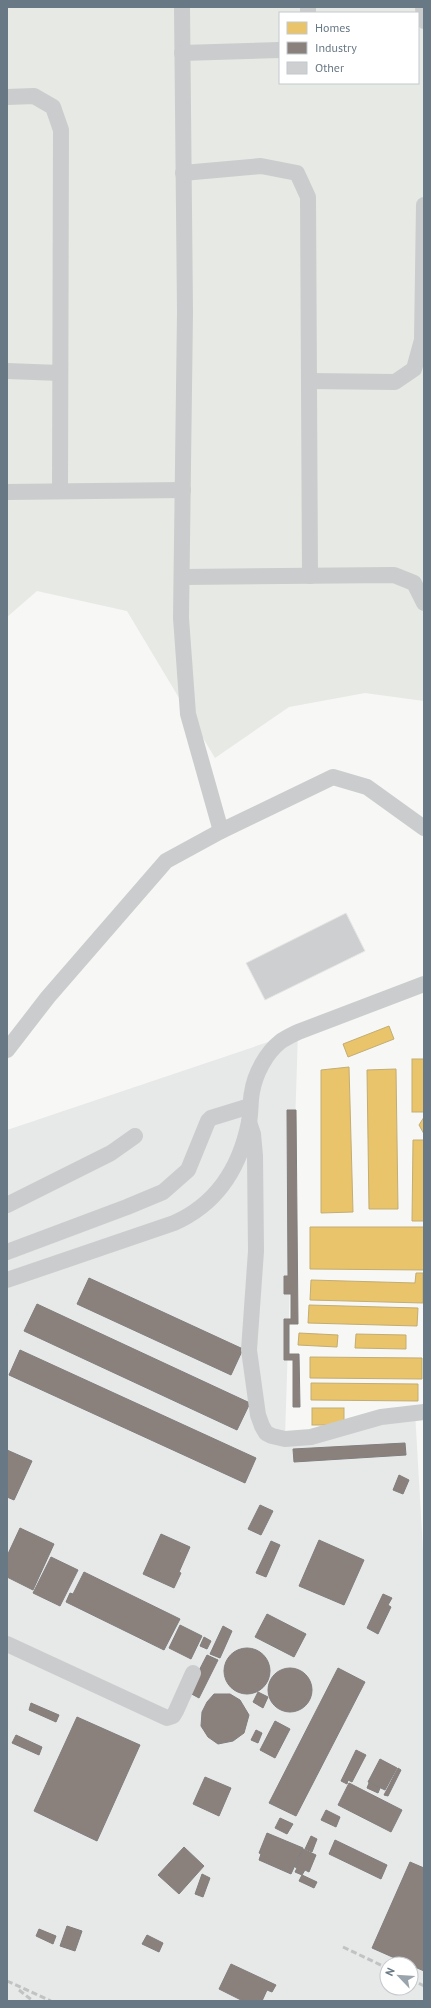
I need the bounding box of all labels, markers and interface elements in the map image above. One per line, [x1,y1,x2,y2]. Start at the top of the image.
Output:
legend [279,12,419,84]
text: Homes [315,20,350,35]
text: Industry [315,40,357,55]
text: Other [315,60,344,75]
north arrow [379,1956,419,1996]
text: N [382,1966,398,1978]

